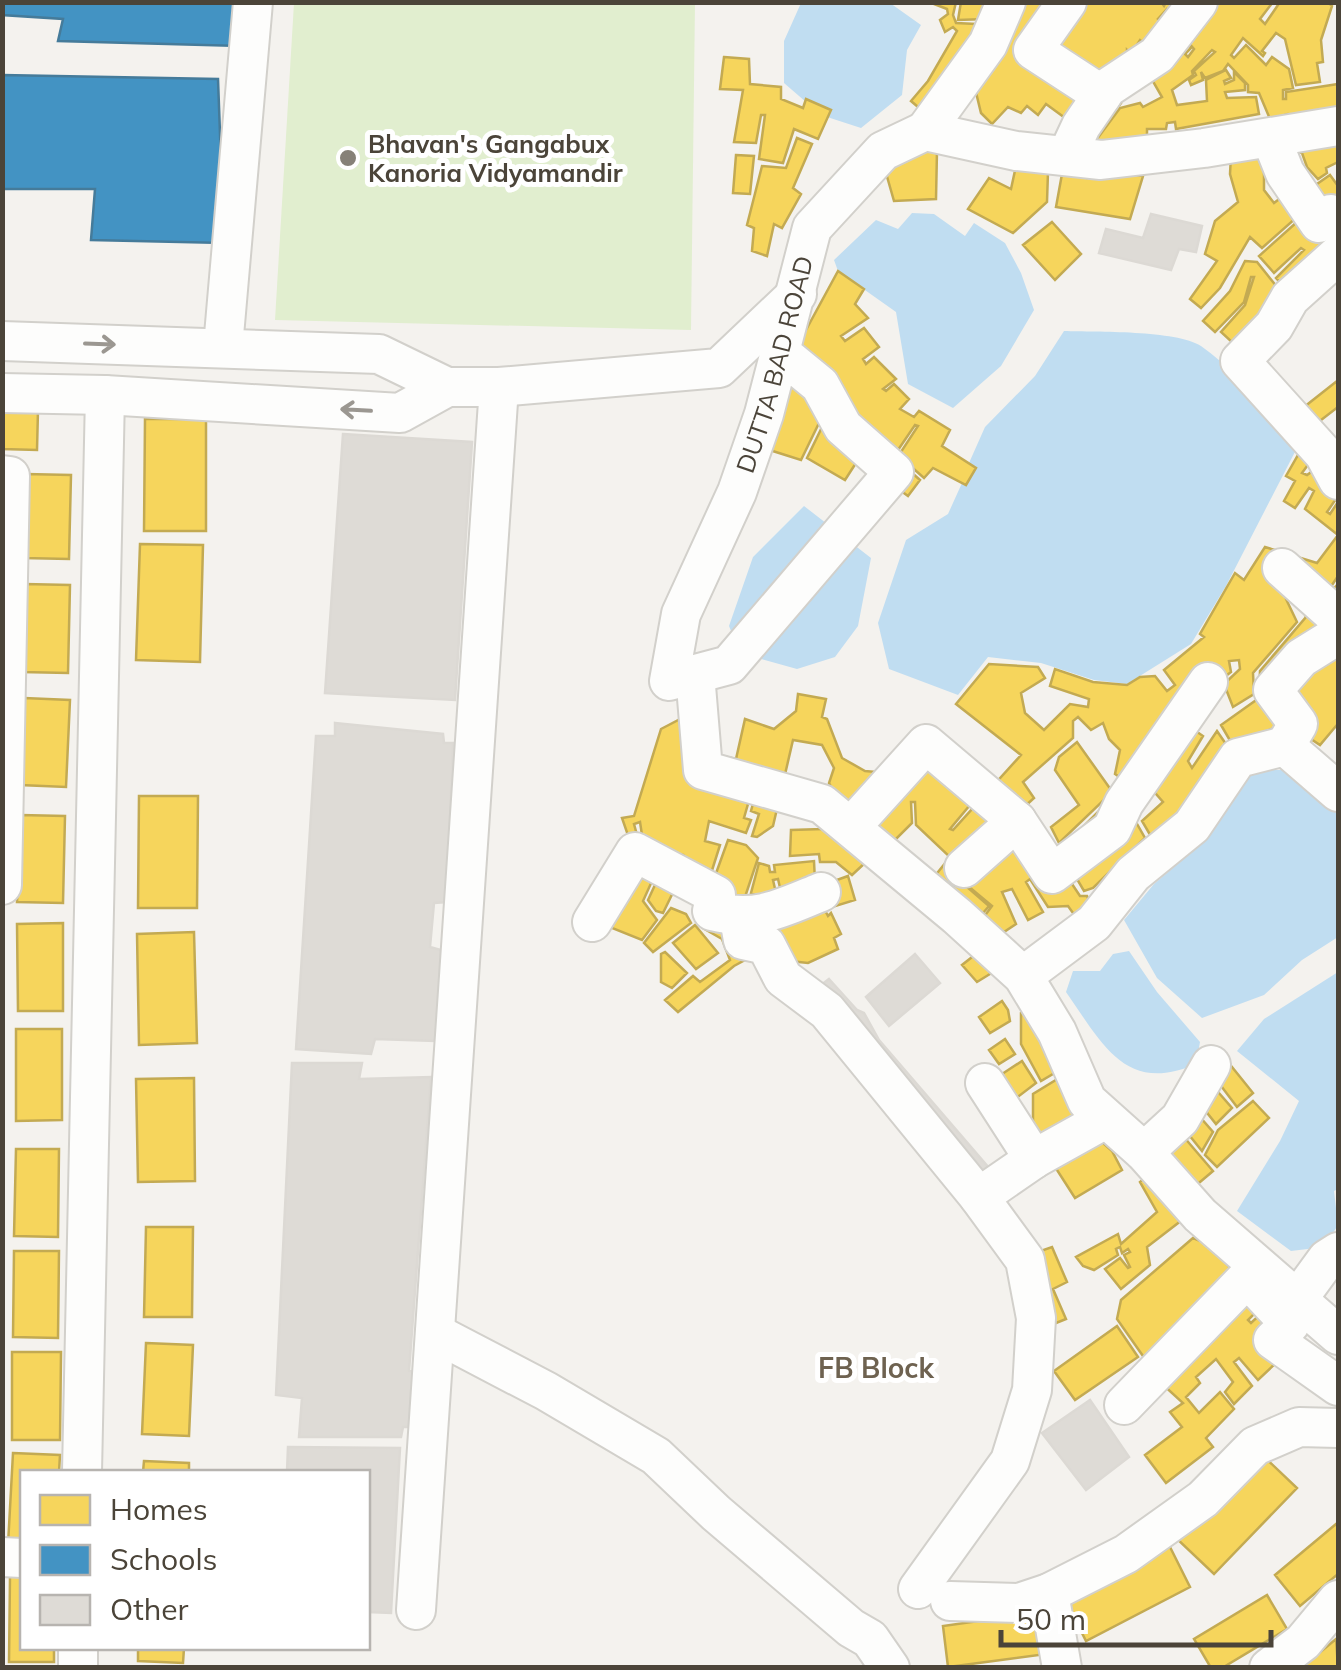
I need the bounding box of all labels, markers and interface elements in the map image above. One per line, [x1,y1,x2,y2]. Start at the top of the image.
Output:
place label: Bhavan's Gangabux Kanoria Vidyamandir [368,128,623,188]
marker: Bhavan's Gangabux Kanoria Vidyamandir [337,147,359,169]
street label: DUTTA BAD ROAD [729,252,819,477]
one-way arrow [83,334,115,353]
one-way arrow [341,400,373,419]
district label: FB Block [818,1350,934,1385]
legend [20,1470,370,1650]
text: Homes [110,1490,208,1528]
text: Schools [110,1540,217,1578]
scale bar [1001,1585,1271,1647]
text: Other [110,1590,189,1628]
text: 50 m [1016,1600,1086,1638]

